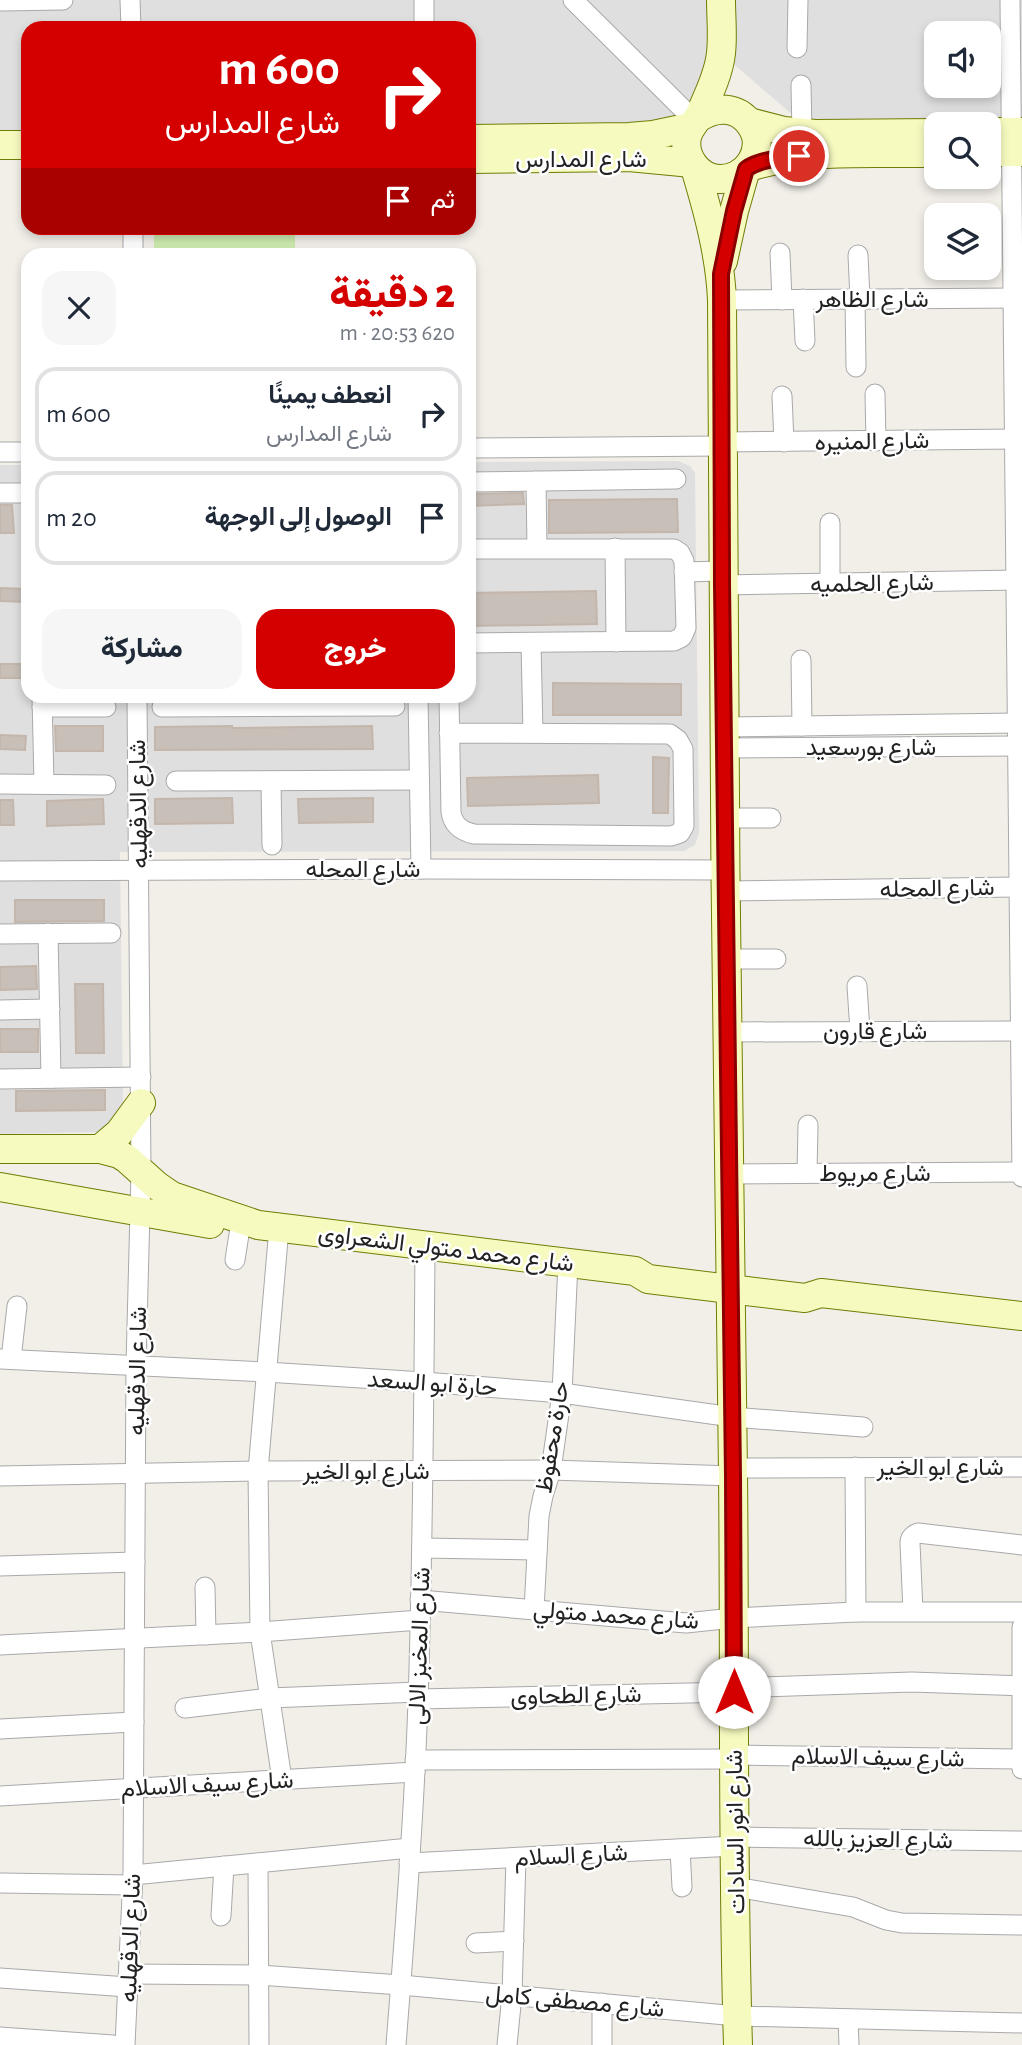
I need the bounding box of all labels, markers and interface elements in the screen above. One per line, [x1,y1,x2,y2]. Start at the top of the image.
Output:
map controls [924,21,1001,280]
button: sound [924,21,1001,98]
text: 600 m [218,45,340,94]
icon: right [364,49,455,140]
text: شارع المدارس [165,107,340,139]
button: search [924,112,1001,189]
pin [769,126,829,186]
icon: arrive [780,137,818,175]
street label: شارع المدارس [515,148,647,175]
icon: arrive [379,182,417,220]
text: ثم [431,187,455,213]
button: layers [924,203,1001,280]
button: close [42,271,116,345]
text: 2 دقيقة [329,273,455,315]
street label: شارع الظاهر [814,288,929,315]
text: 620 m · 20:53 [340,322,455,345]
text: انعطف يمينًا [268,382,392,408]
icon: right [413,395,451,433]
text: 600 m [46,401,111,427]
text: شارع المدارس [266,423,392,446]
street label: شارع المنيره [814,429,930,458]
icon: arrive [413,499,451,537]
text: الوصول إلى الوجهة [204,504,392,530]
text: 20 m [46,505,97,531]
street label: شارع الحلميه [810,571,934,600]
button: مشاركة [42,609,242,689]
button: خروج [256,609,455,689]
street label: شارع بورسعيد [806,736,936,763]
street label: شارع الدقهليه [126,739,155,869]
street label: شارع المحله [306,858,420,885]
street label: شارع المحله [879,876,995,905]
street label: شارع قارون [823,1020,927,1047]
street label: شارع مريوط [819,1162,931,1189]
street label: شارع محمد متولي الشعراوى [316,1221,575,1283]
street label: شارع الدقهليه [125,1306,154,1436]
street label: حارة ابو السعد [366,1367,498,1403]
street label: حارة محفوظ [532,1379,576,1495]
street label: شارع ابو الخير [875,1456,1004,1483]
street label: شارع ابو الخير [301,1460,430,1487]
street label: شارع المخبز الالى [405,1567,438,1726]
street label: شارع محمد متولي [532,1598,700,1640]
position arrow [697,1655,771,1729]
street label: شارع الطحاوى [510,1683,642,1712]
street label: شارع سيف الاسلام [791,1744,965,1775]
street label: شارع انور السادات [723,1749,752,1914]
street label: شارع سيف الاسلام [120,1768,294,1805]
street label: شارع العزيز بالله [803,1827,953,1856]
street label: شارع السلام [514,1841,629,1874]
street label: شارع الدقهليه [117,1873,148,2003]
street label: شارع مصطفى كامل [484,1982,665,2025]

